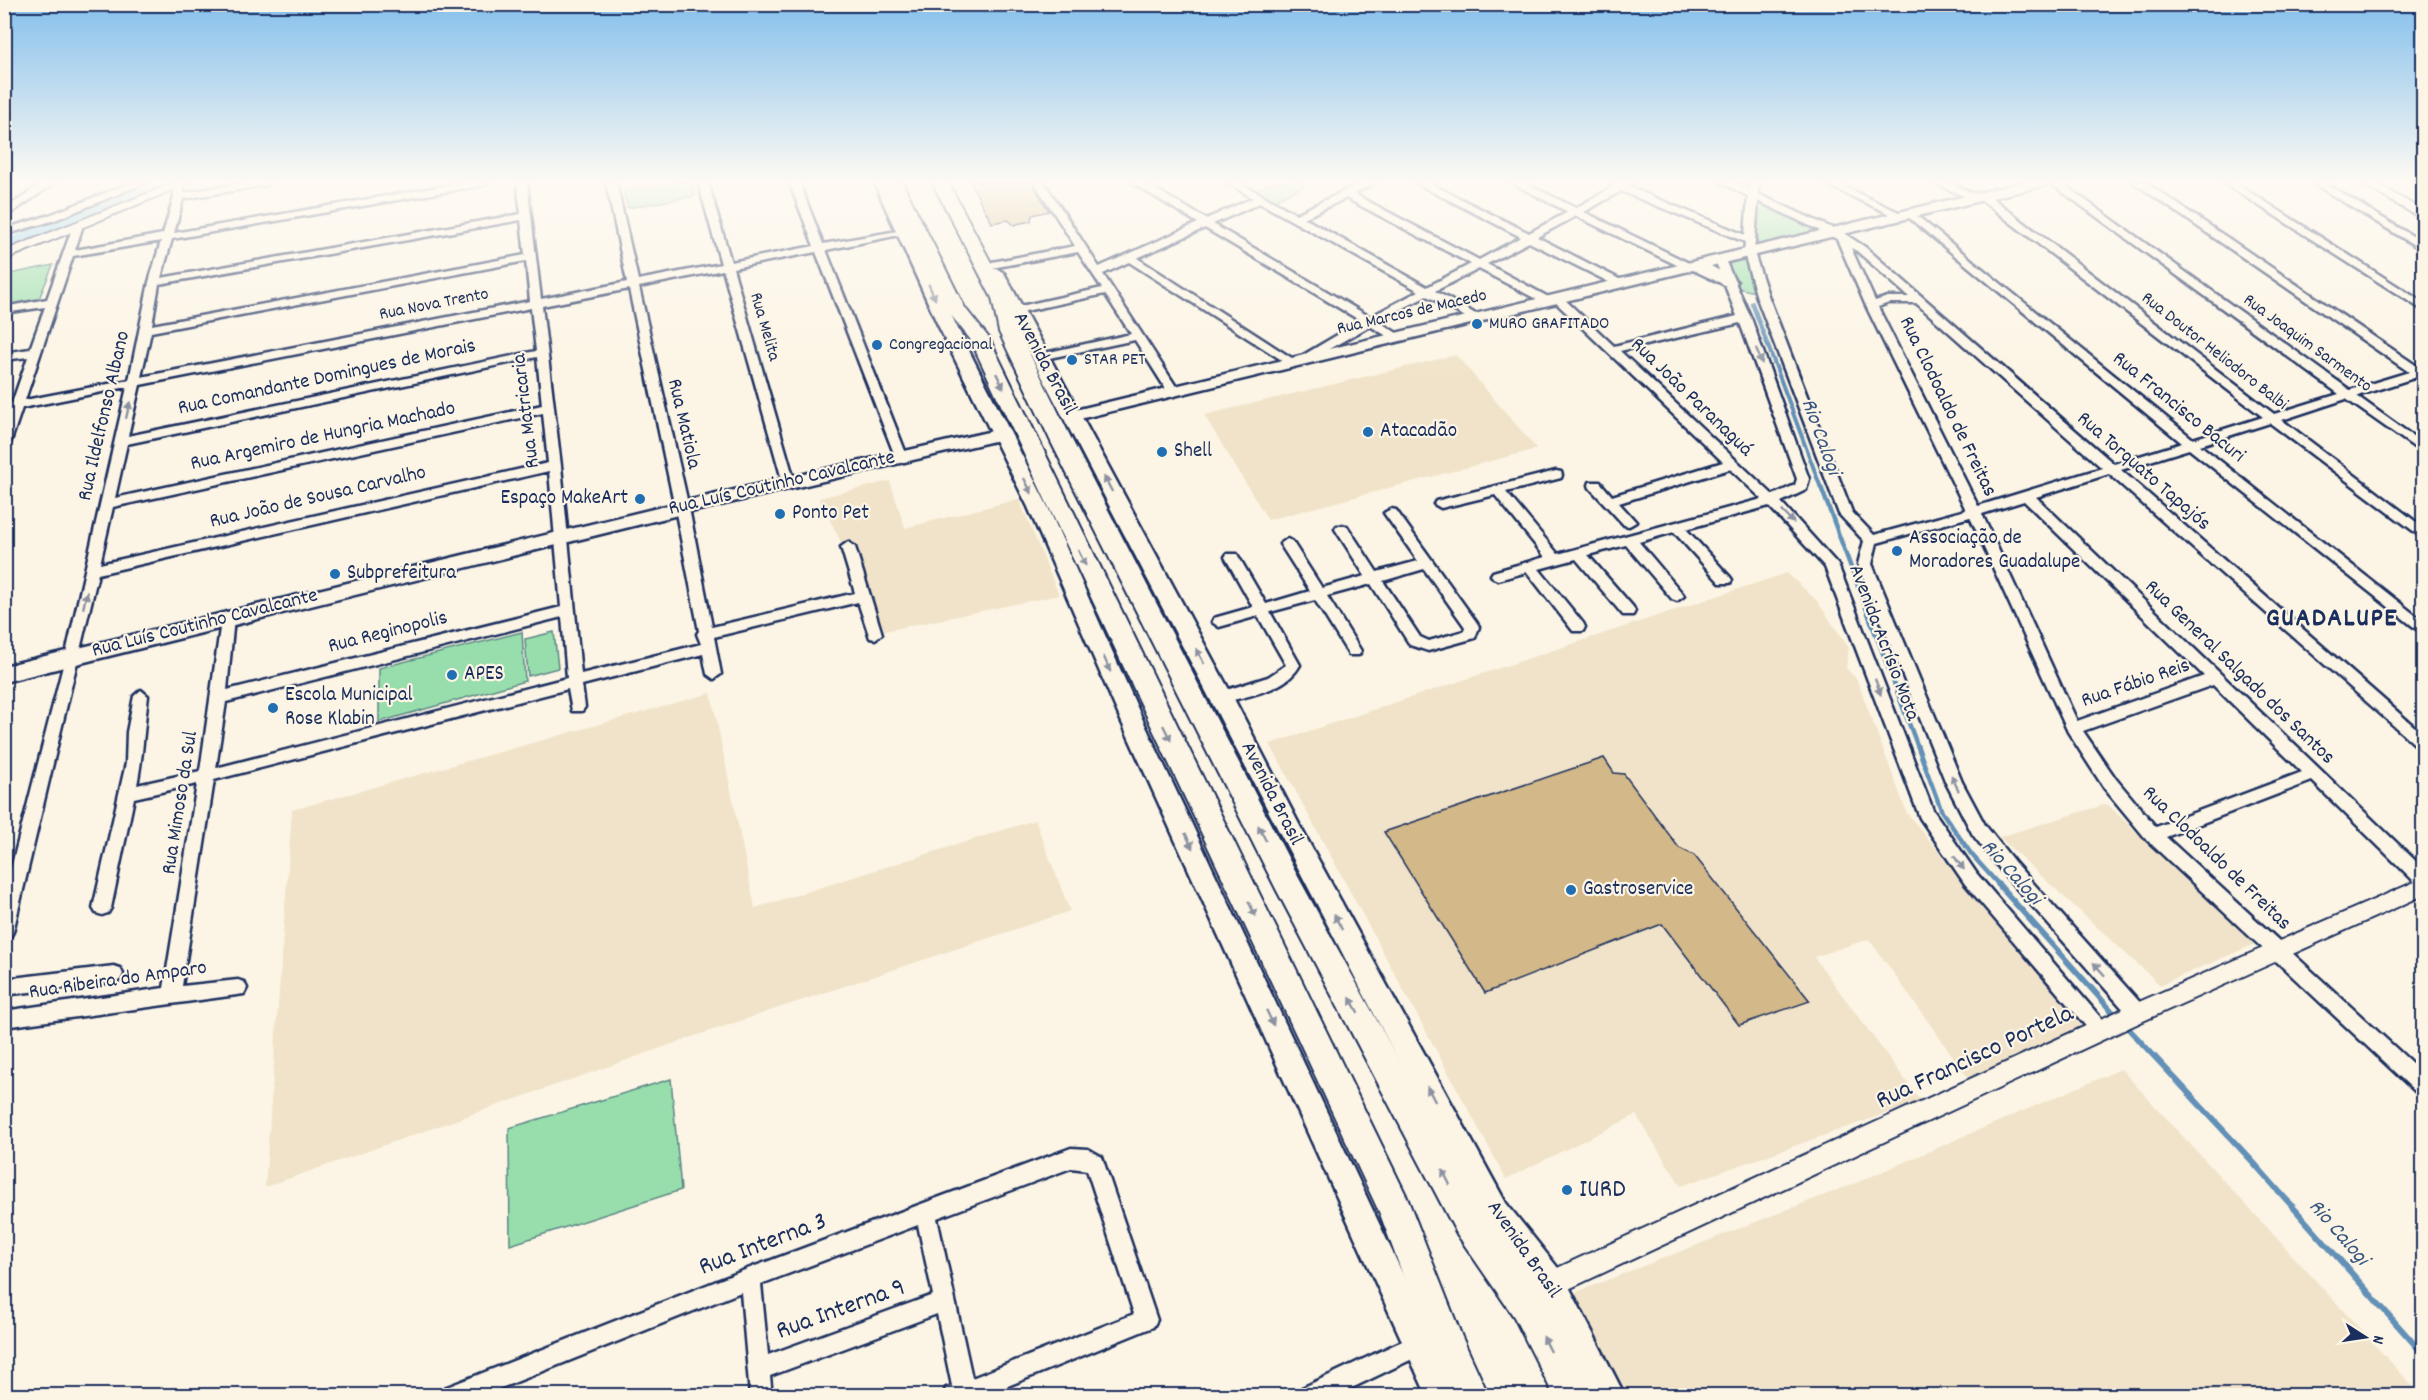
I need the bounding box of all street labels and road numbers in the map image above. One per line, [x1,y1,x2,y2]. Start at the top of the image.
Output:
street label: Rua Nova Trento [377,282,491,328]
street label: Rua Marcos de Macedo [1335,284,1489,342]
street label: Rua Doutor Heliodoro Balbi [2135,287,2293,417]
street label: Rua Joaquim Sarmento [2237,289,2377,399]
street label: Rua Melita [742,290,786,365]
street label: Avenida Brasil [1004,307,1084,421]
street label: Rua Clodoaldo de Freitas [1890,312,2004,502]
street label: Rua Ildelfonso Albano [71,328,139,504]
street label: Rua João Paranaguá [1623,331,1760,465]
street label: Rua Comandante Domingues de Morais [175,332,479,424]
street label: Rua Francisco Bacuri [2105,345,2251,471]
street label: Rua Matricaria [505,351,549,470]
street label: Rua Matiola [658,376,708,473]
street label: Rua Argemiro de Hungria Machado [188,394,458,480]
street label: Rua Torquato Tapajós [2069,405,2217,539]
street label: Rua Luís Coutinho Cavalcante [666,443,898,525]
street label: Rua João de Sousa Carvalho [207,459,429,537]
street label: Avenida Acrísio Mota [1839,561,1927,727]
street label: Rua General Salgado dos Santos [2137,574,2341,772]
street label: Rua Luís Coutinho Cavalcante [89,581,321,667]
street label: Rua Reginopolis [325,604,451,662]
street label: Rua Fábio Reis [2078,651,2194,717]
street label: Rua Mimoso da Sul [155,729,207,877]
street label: Avenida Brasil [1232,737,1310,851]
street label: Rua Clodoaldo de Freitas [2135,780,2297,938]
street label: Rua Ribeira do Amparo [27,954,209,1008]
street label: Rua Francisco Portela [1870,996,2081,1120]
street label: Avenida Brasil [1478,1195,1568,1305]
street label: Rua Interna 3 [694,1204,832,1286]
street label: Rua Interna 9 [771,1270,911,1350]

